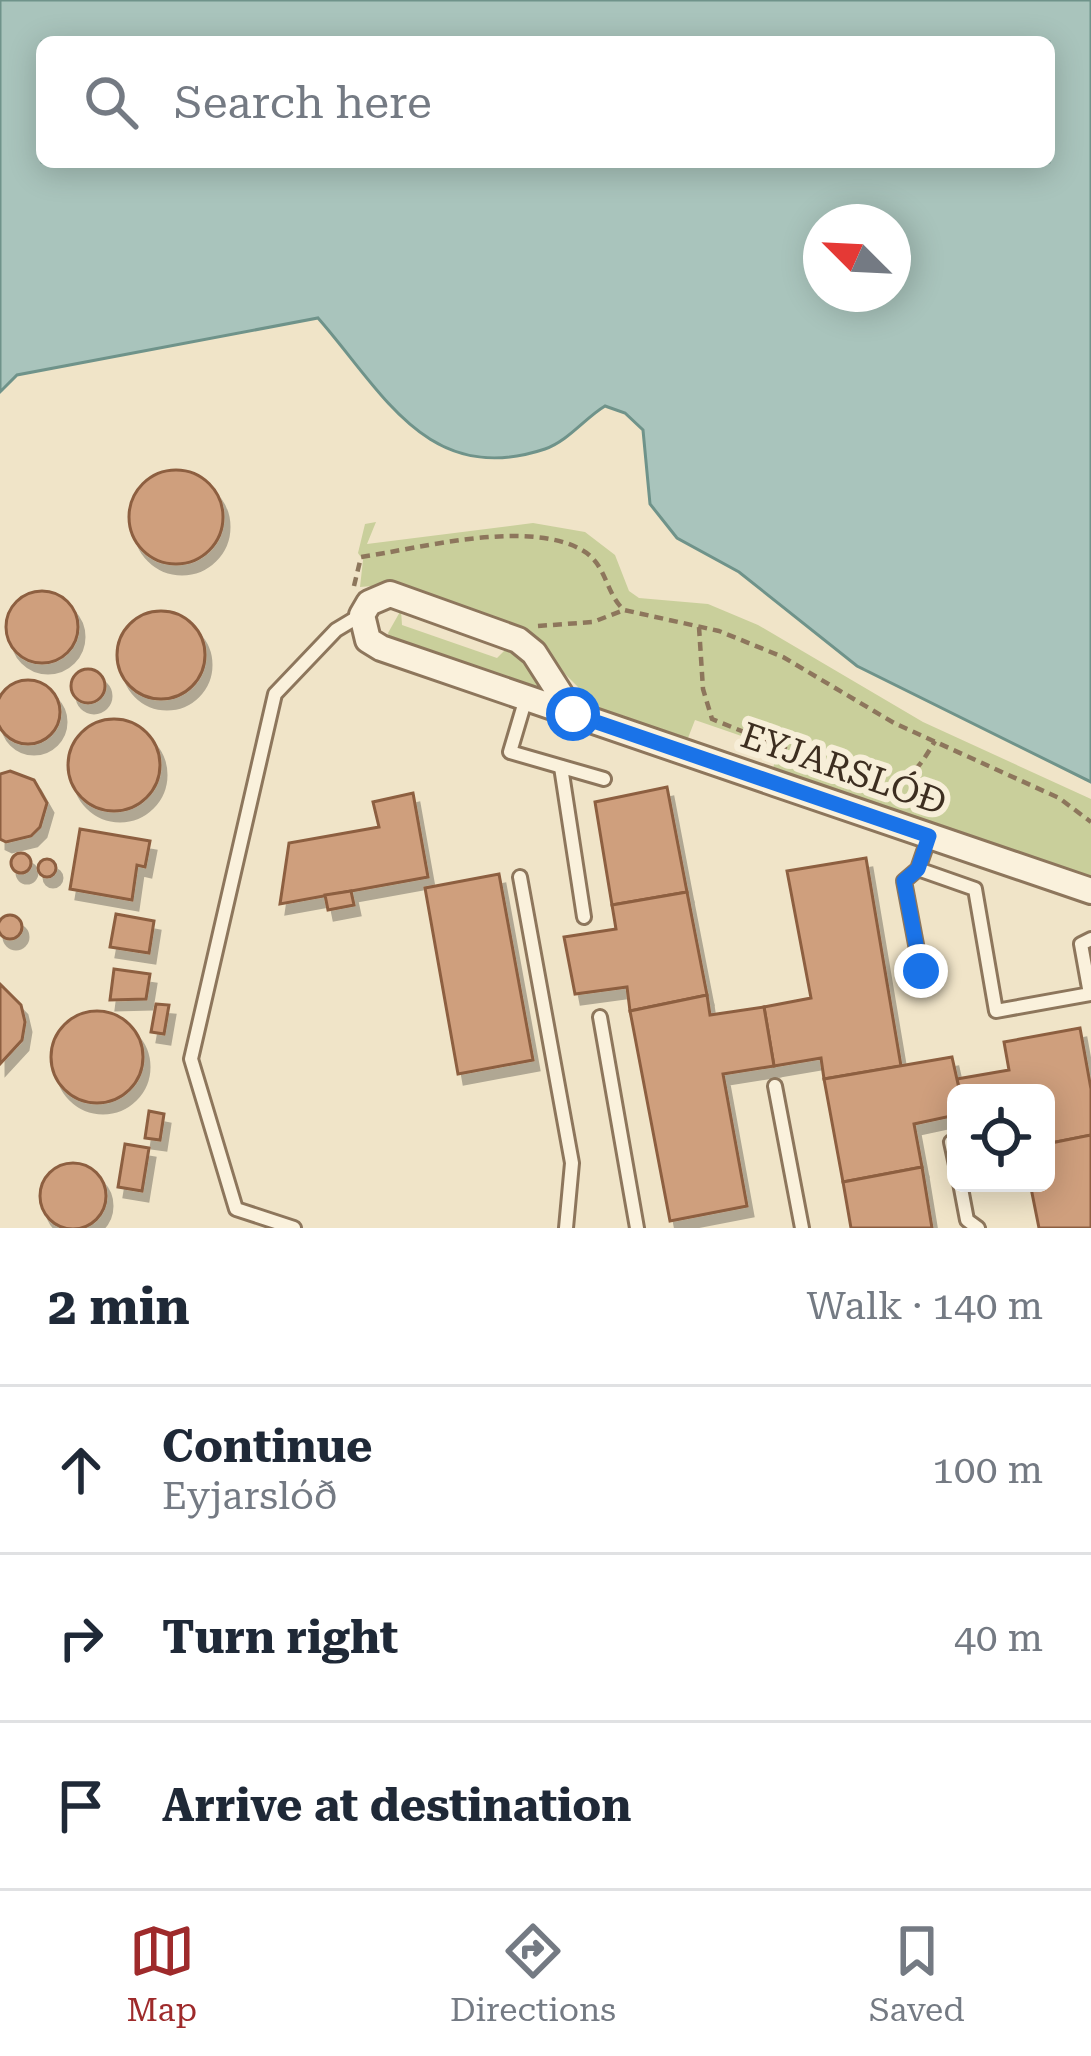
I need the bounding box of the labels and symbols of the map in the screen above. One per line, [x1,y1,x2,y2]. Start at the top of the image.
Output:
north arrow [803,204,911,312]
route start [546,687,600,741]
street label: EYJARSLÓÐ [735,713,952,824]
route end [894,944,948,998]

